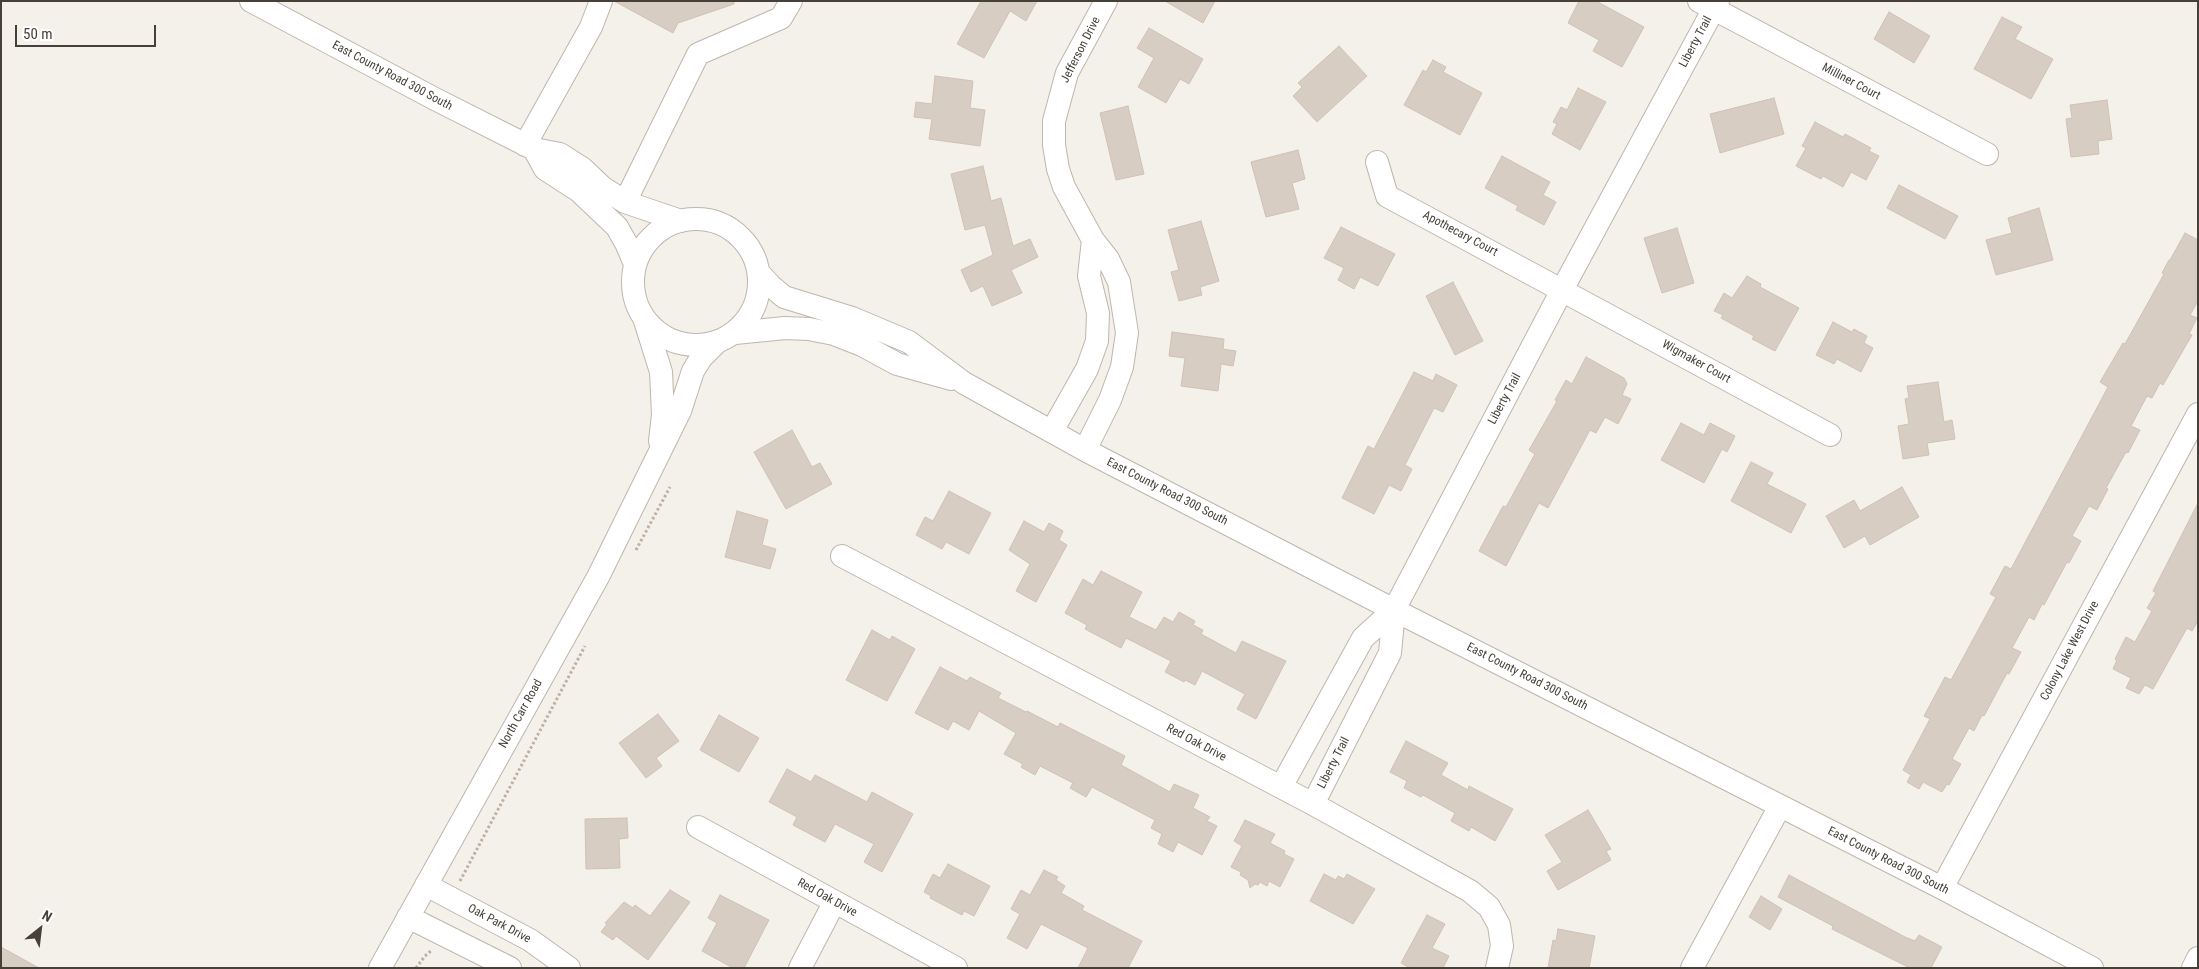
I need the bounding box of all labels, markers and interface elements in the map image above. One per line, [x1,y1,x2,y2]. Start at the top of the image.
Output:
street label: Liberty Trail [1677,14,1715,70]
scale bar [18,15,159,47]
street label: Jefferson Drive [1058,15,1104,85]
text: 50 m [23,25,53,43]
street label: East County Road 300 South [329,38,455,114]
street label: Milliner Court [1819,61,1883,103]
street label: Apothecary Court [1420,208,1500,260]
street label: Wigmaker Court [1659,337,1733,387]
street label: Liberty Trail [1486,371,1524,427]
street label: East County Road 300 South [1104,455,1230,529]
street label: Colony Lake West Drive [2038,599,2102,703]
street label: East County Road 300 South [1464,640,1590,714]
street label: North Carr Road [496,677,546,751]
street label: Red Oak Drive [1164,721,1228,765]
street label: Liberty Trail [1315,735,1353,791]
street label: East County Road 300 South [1825,824,1951,898]
street label: Red Oak Drive [795,876,859,920]
street label: Oak Park Drive [465,901,533,947]
north arrow [15,904,65,954]
text: N [40,907,55,925]

